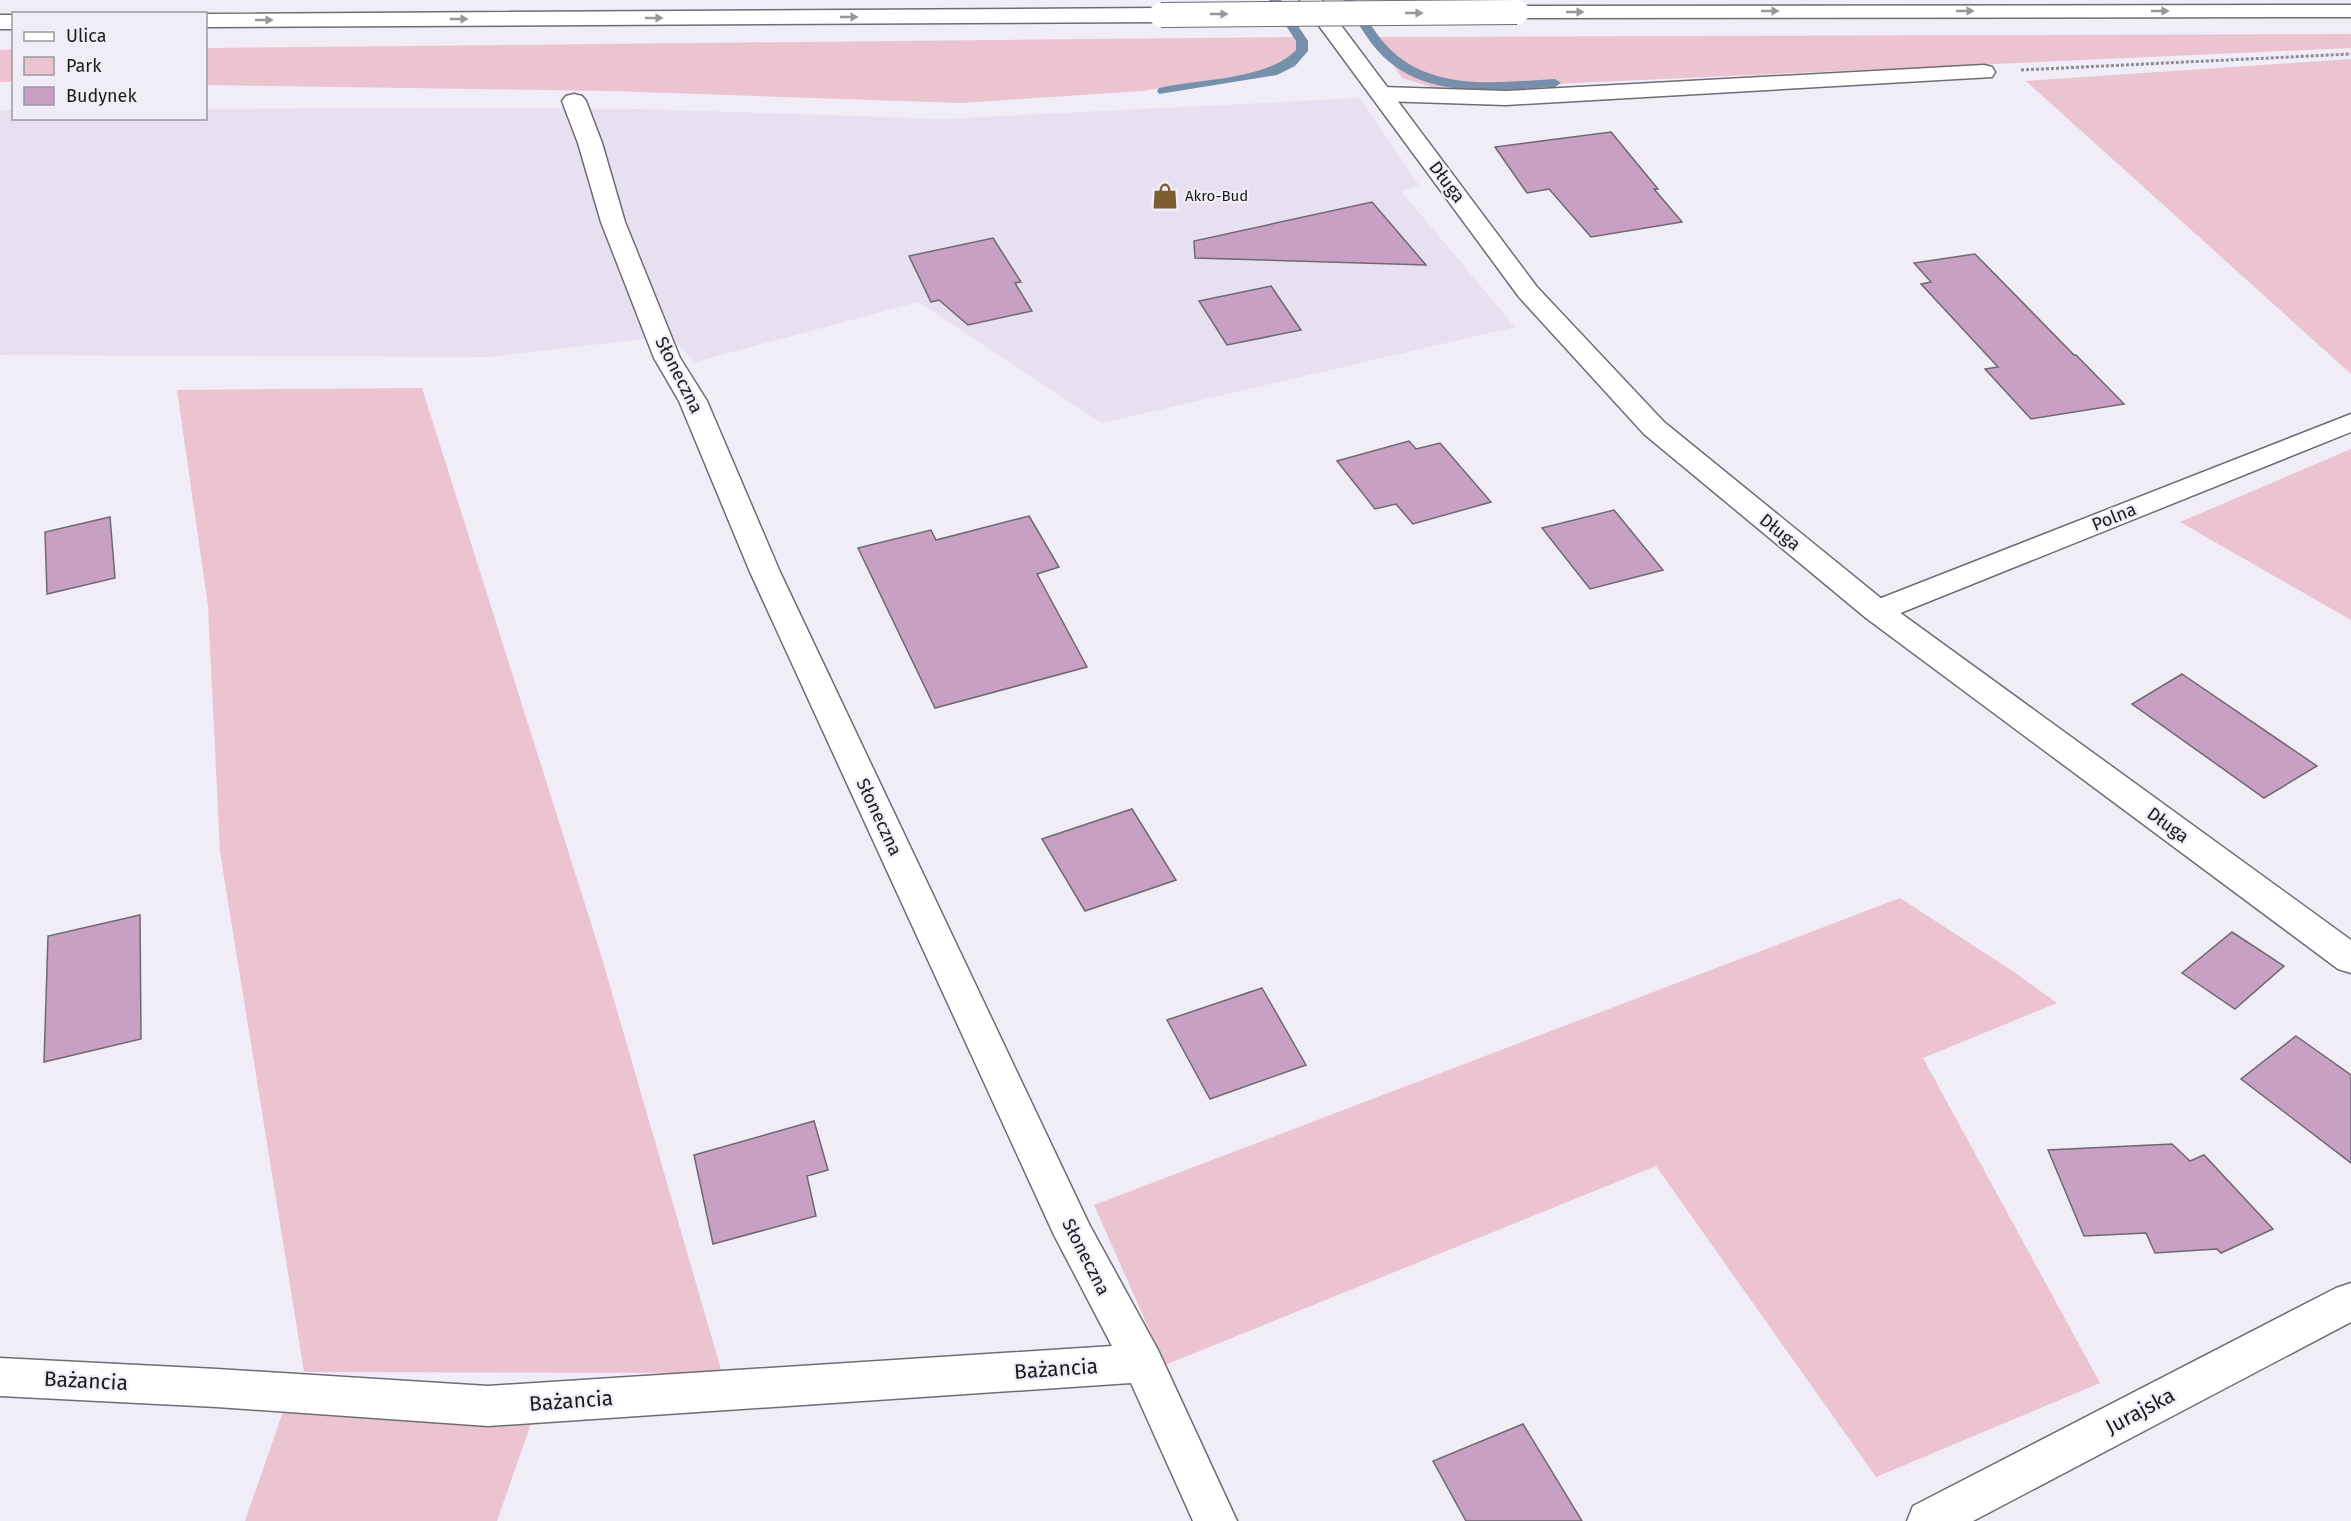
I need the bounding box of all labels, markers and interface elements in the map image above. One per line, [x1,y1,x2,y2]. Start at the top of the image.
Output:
one-way arrow [1956,6,1975,16]
one-way arrow [2151,6,2170,16]
one-way arrow [1566,7,1585,17]
one-way arrow [1761,7,1780,16]
one-way arrow [1405,8,1424,18]
one-way arrow [1210,10,1229,19]
legend [12,12,207,120]
one-way arrow [839,12,858,22]
one-way arrow [644,13,663,23]
one-way arrow [449,14,468,24]
one-way arrow [254,16,273,25]
text: Ulica [66,25,106,47]
text: Park [66,55,102,77]
text: Budynek [66,85,137,107]
street label: Długa [1424,157,1470,207]
shop icon: Akro-Bud [1150,181,1180,211]
place label: Akro-Bud [1185,187,1248,205]
street label: Słoneczna [650,333,708,417]
street label: Polna [2089,498,2139,536]
street label: Długa [1755,509,1805,555]
street label: Słoneczna [852,775,906,859]
street label: Długa [2143,802,2193,848]
street label: Słoneczna [1057,1215,1115,1299]
street label: Bażancia [1013,1353,1099,1385]
street label: Bażancia [43,1366,129,1396]
street label: Jurajska [2101,1382,2179,1440]
street label: Bażancia [528,1385,614,1417]

